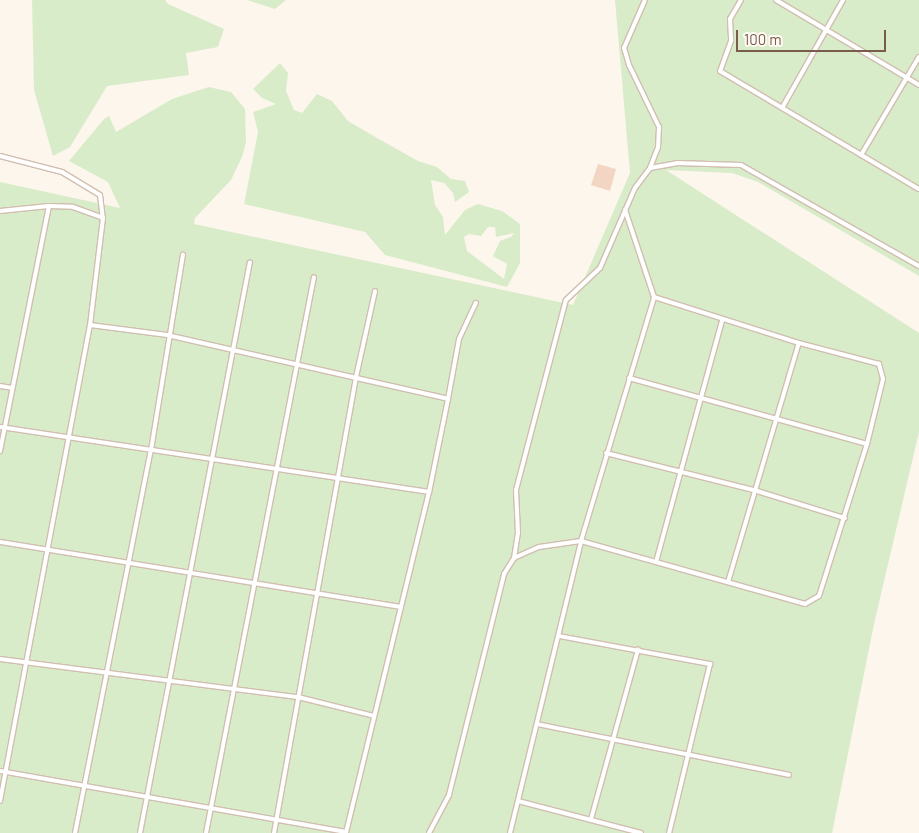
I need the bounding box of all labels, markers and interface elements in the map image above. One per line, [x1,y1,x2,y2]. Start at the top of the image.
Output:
scale bar [739,20,889,52]
text: 100 m [744,30,782,48]

